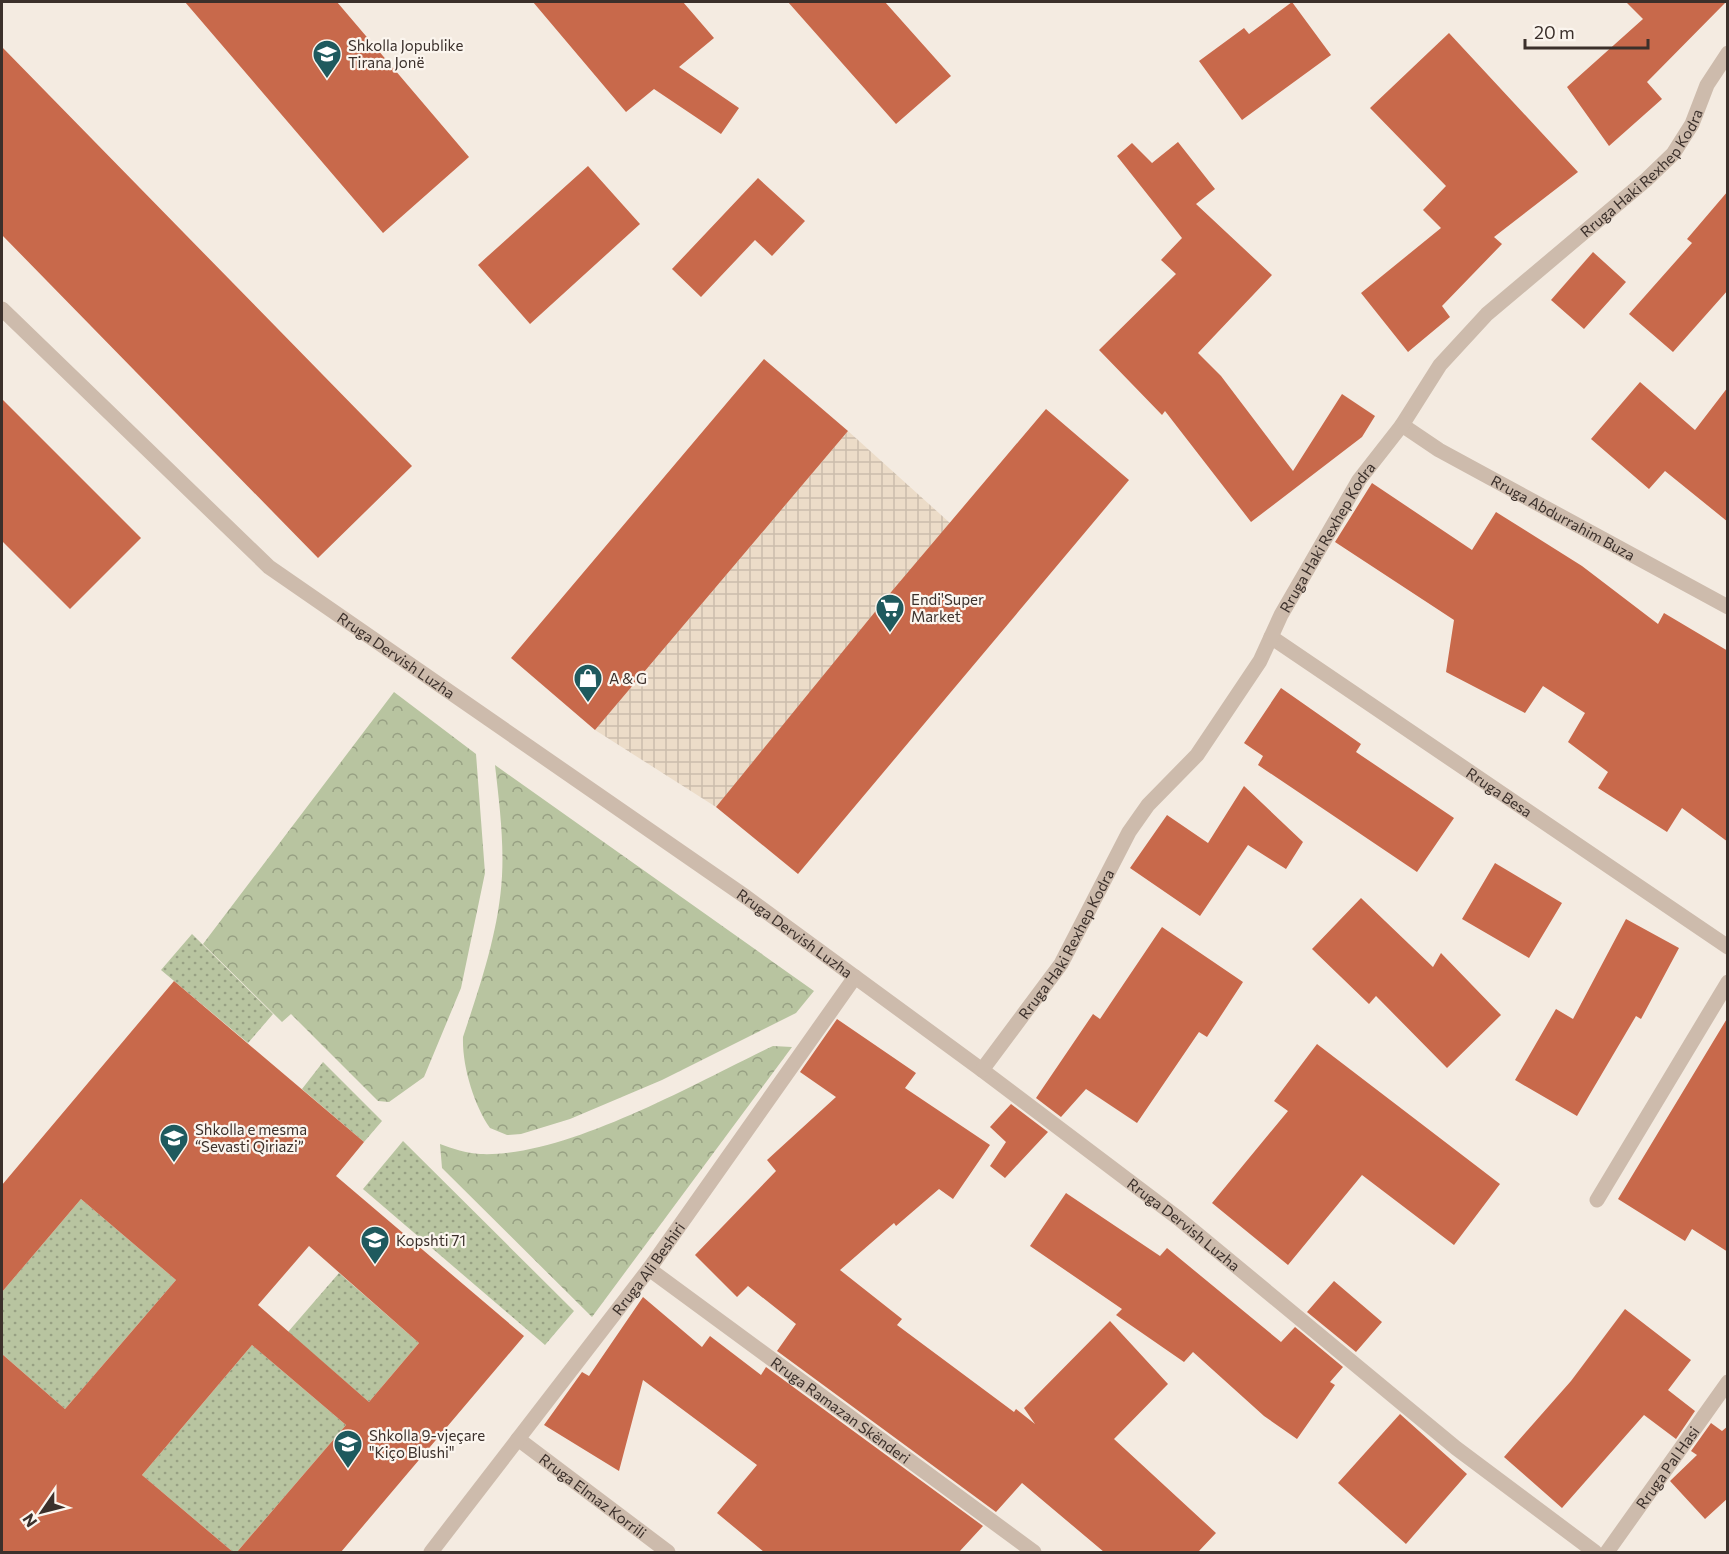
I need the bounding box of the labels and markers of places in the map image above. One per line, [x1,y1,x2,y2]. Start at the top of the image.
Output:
place label: Shkolla Jopublike Tirana Jonë [348,36,463,71]
school or university icon: Shkolla Jopublike Tirana Jonë [311,38,343,80]
place label: Endi'Super Market [911,590,984,625]
supermarket icon: Endi'Super Market [874,592,906,634]
shop icon: A & G [572,662,604,704]
place label: A & G [609,669,647,687]
place label: Shkolla e mesma “Sevasti Qiriazi” [195,1120,307,1155]
school or university icon: Shkolla e mesma “Sevasti Qiriazi” [158,1122,190,1164]
school or university icon: Kopshti 71 [359,1224,391,1266]
place label: Kopshti 71 [396,1231,466,1249]
place label: Shkolla 9-vjeçare "Kiço Blushi" [369,1426,485,1461]
school or university icon: Shkolla 9-vjeçare "Kiço Blushi" [332,1428,364,1470]

